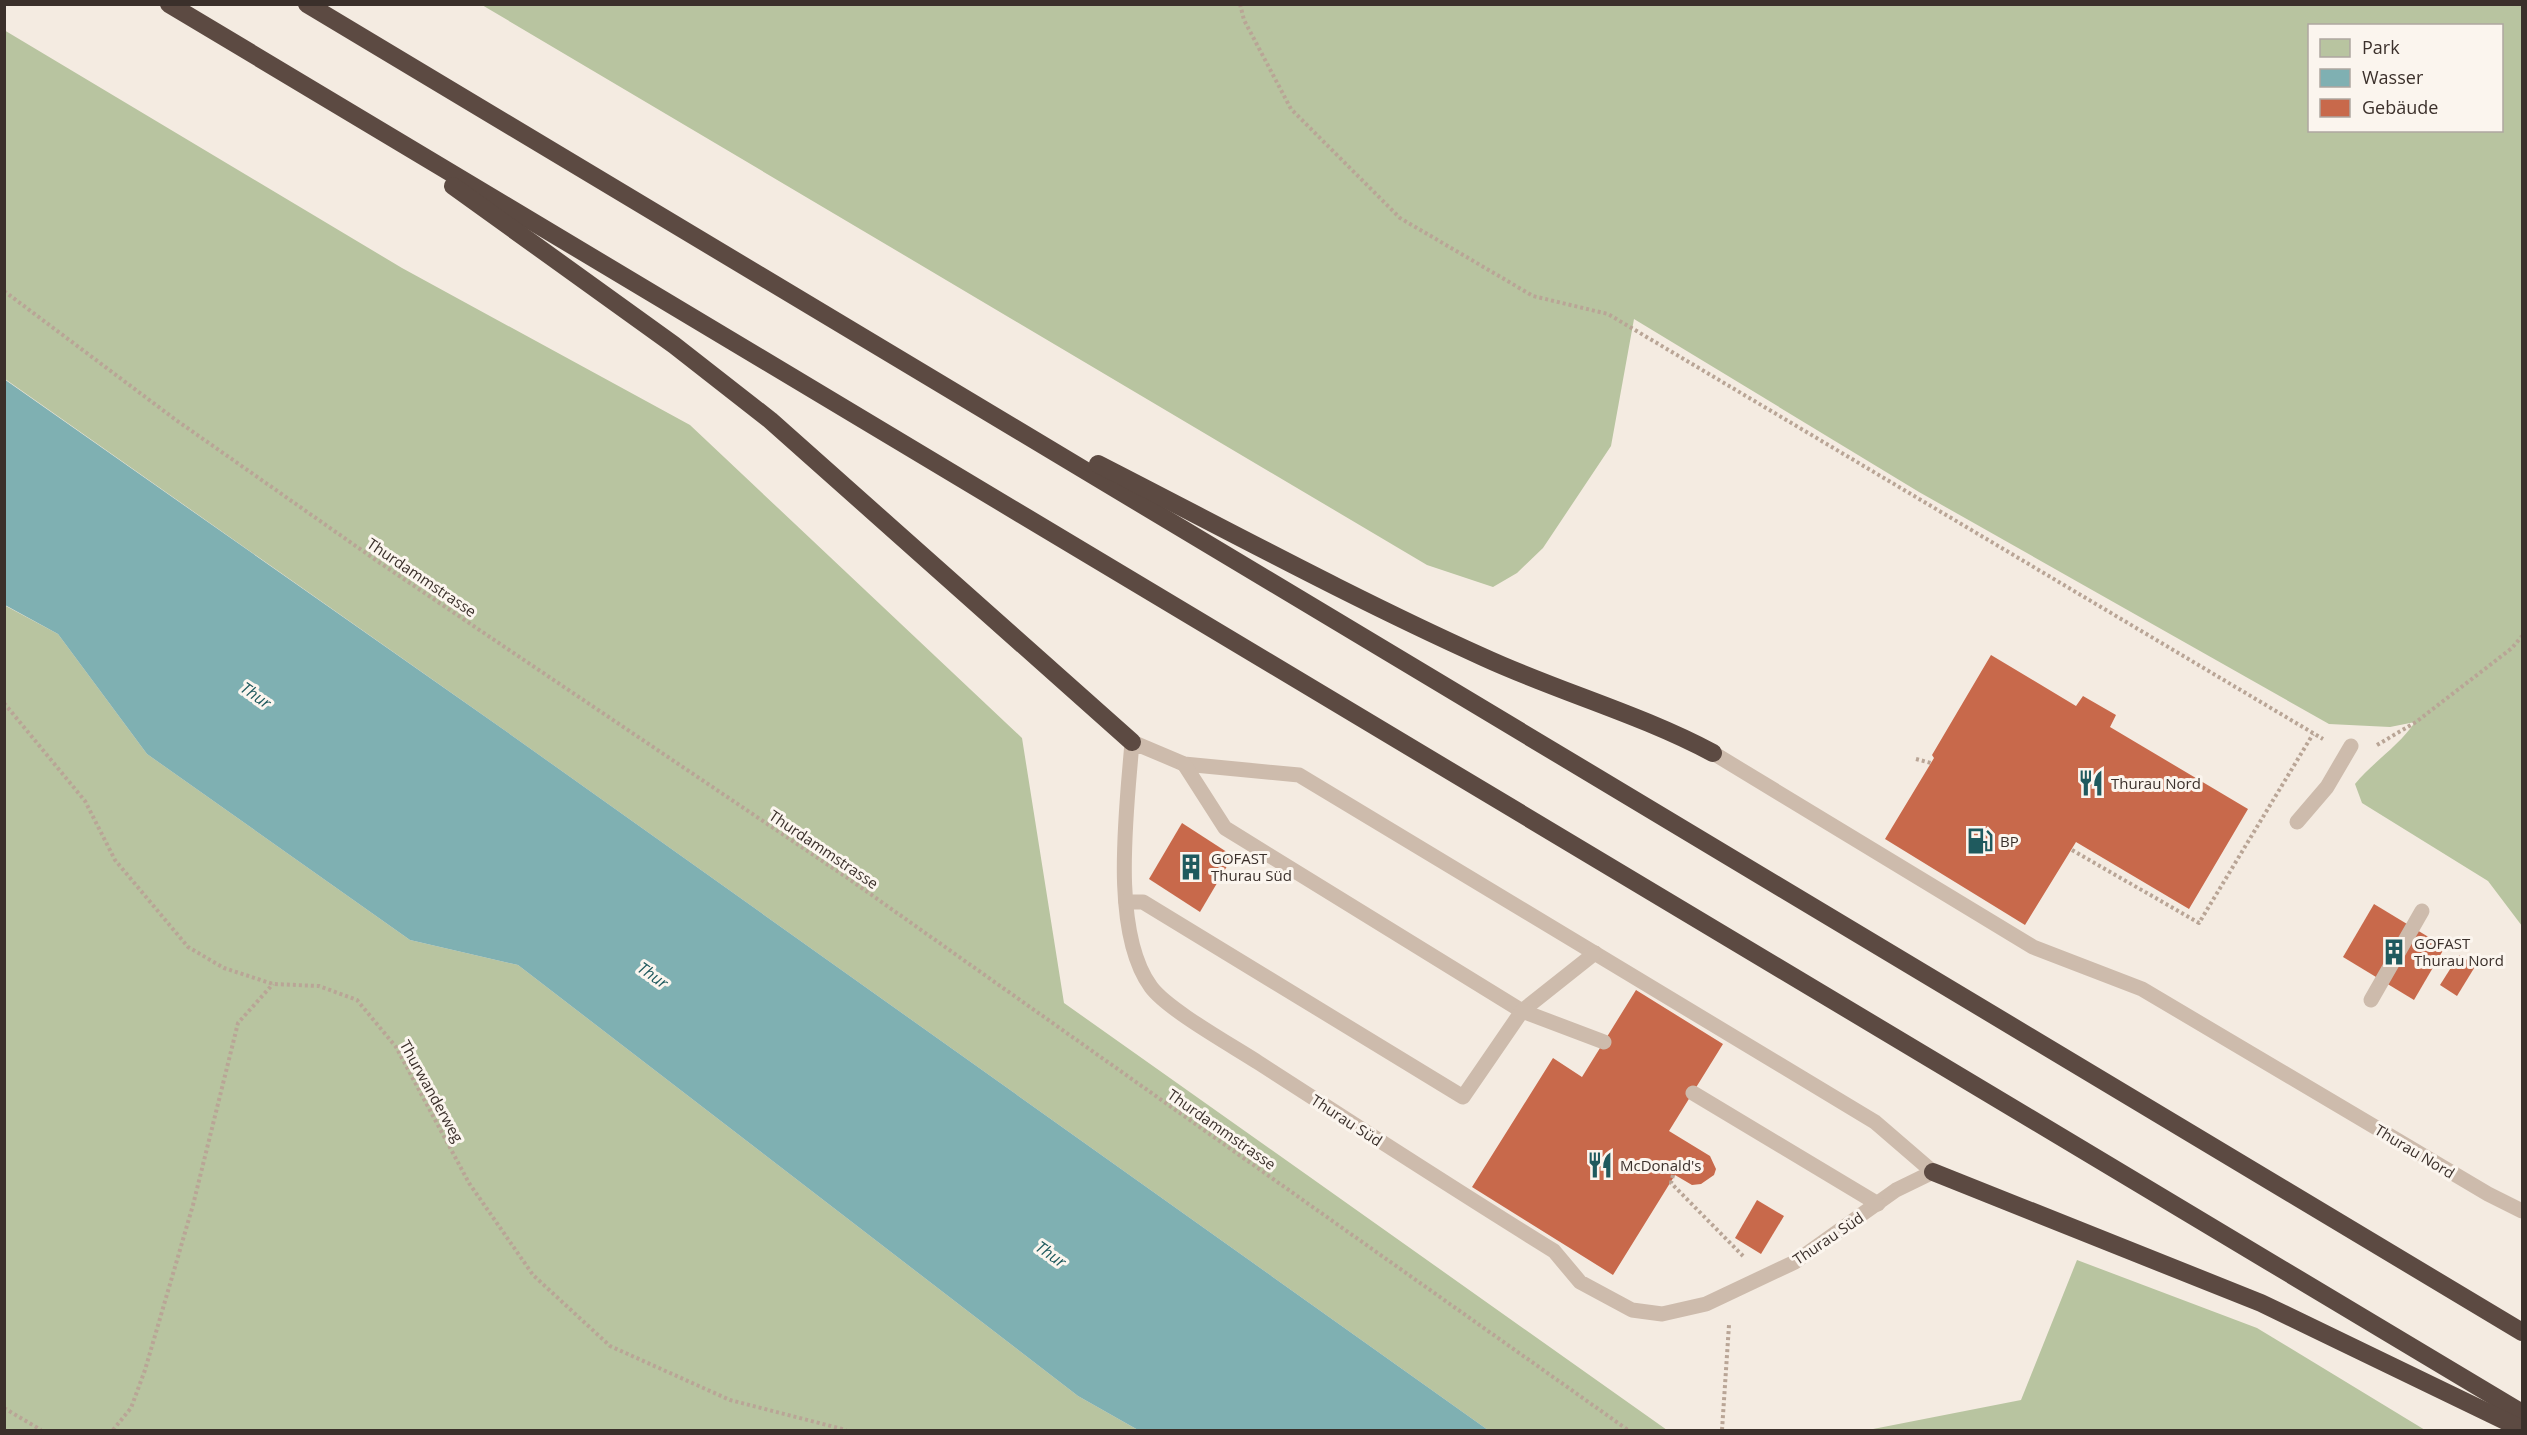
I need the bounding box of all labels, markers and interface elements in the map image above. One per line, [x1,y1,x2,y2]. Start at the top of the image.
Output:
legend [2308,24,2503,132]
text: Park [2362,35,2400,59]
text: Wasser [2362,65,2424,89]
text: Gebäude [2362,95,2438,119]
street label: Thurdammstrasse [363,533,481,621]
water label: Thur [236,677,276,714]
restaurant icon: Thurau Nord [2076,768,2106,798]
place label: Thurau Nord [2111,773,2201,793]
street label: Thurdammstrasse [765,805,883,893]
fuel station icon: BP [1965,826,1995,856]
place label: BP [2000,831,2019,851]
place label: GOFAST Thurau Süd [1211,848,1292,885]
building icon: GOFAST Thurau Süd [1176,852,1206,882]
place label: GOFAST Thurau Nord [2414,933,2504,970]
building icon: GOFAST Thurau Nord [2379,937,2409,967]
water label: Thur [633,957,673,994]
street label: Thurwanderweg [396,1036,468,1146]
street label: Thurdammstrasse [1164,1084,1280,1174]
street label: Thurau Süd [1308,1090,1386,1150]
street label: Thurau Nord [2371,1119,2459,1183]
restaurant icon: McDonald's [1585,1150,1615,1180]
place label: McDonald's [1620,1155,1702,1175]
street label: Thurau Süd [1789,1207,1867,1269]
water label: Thur [1031,1236,1071,1273]

